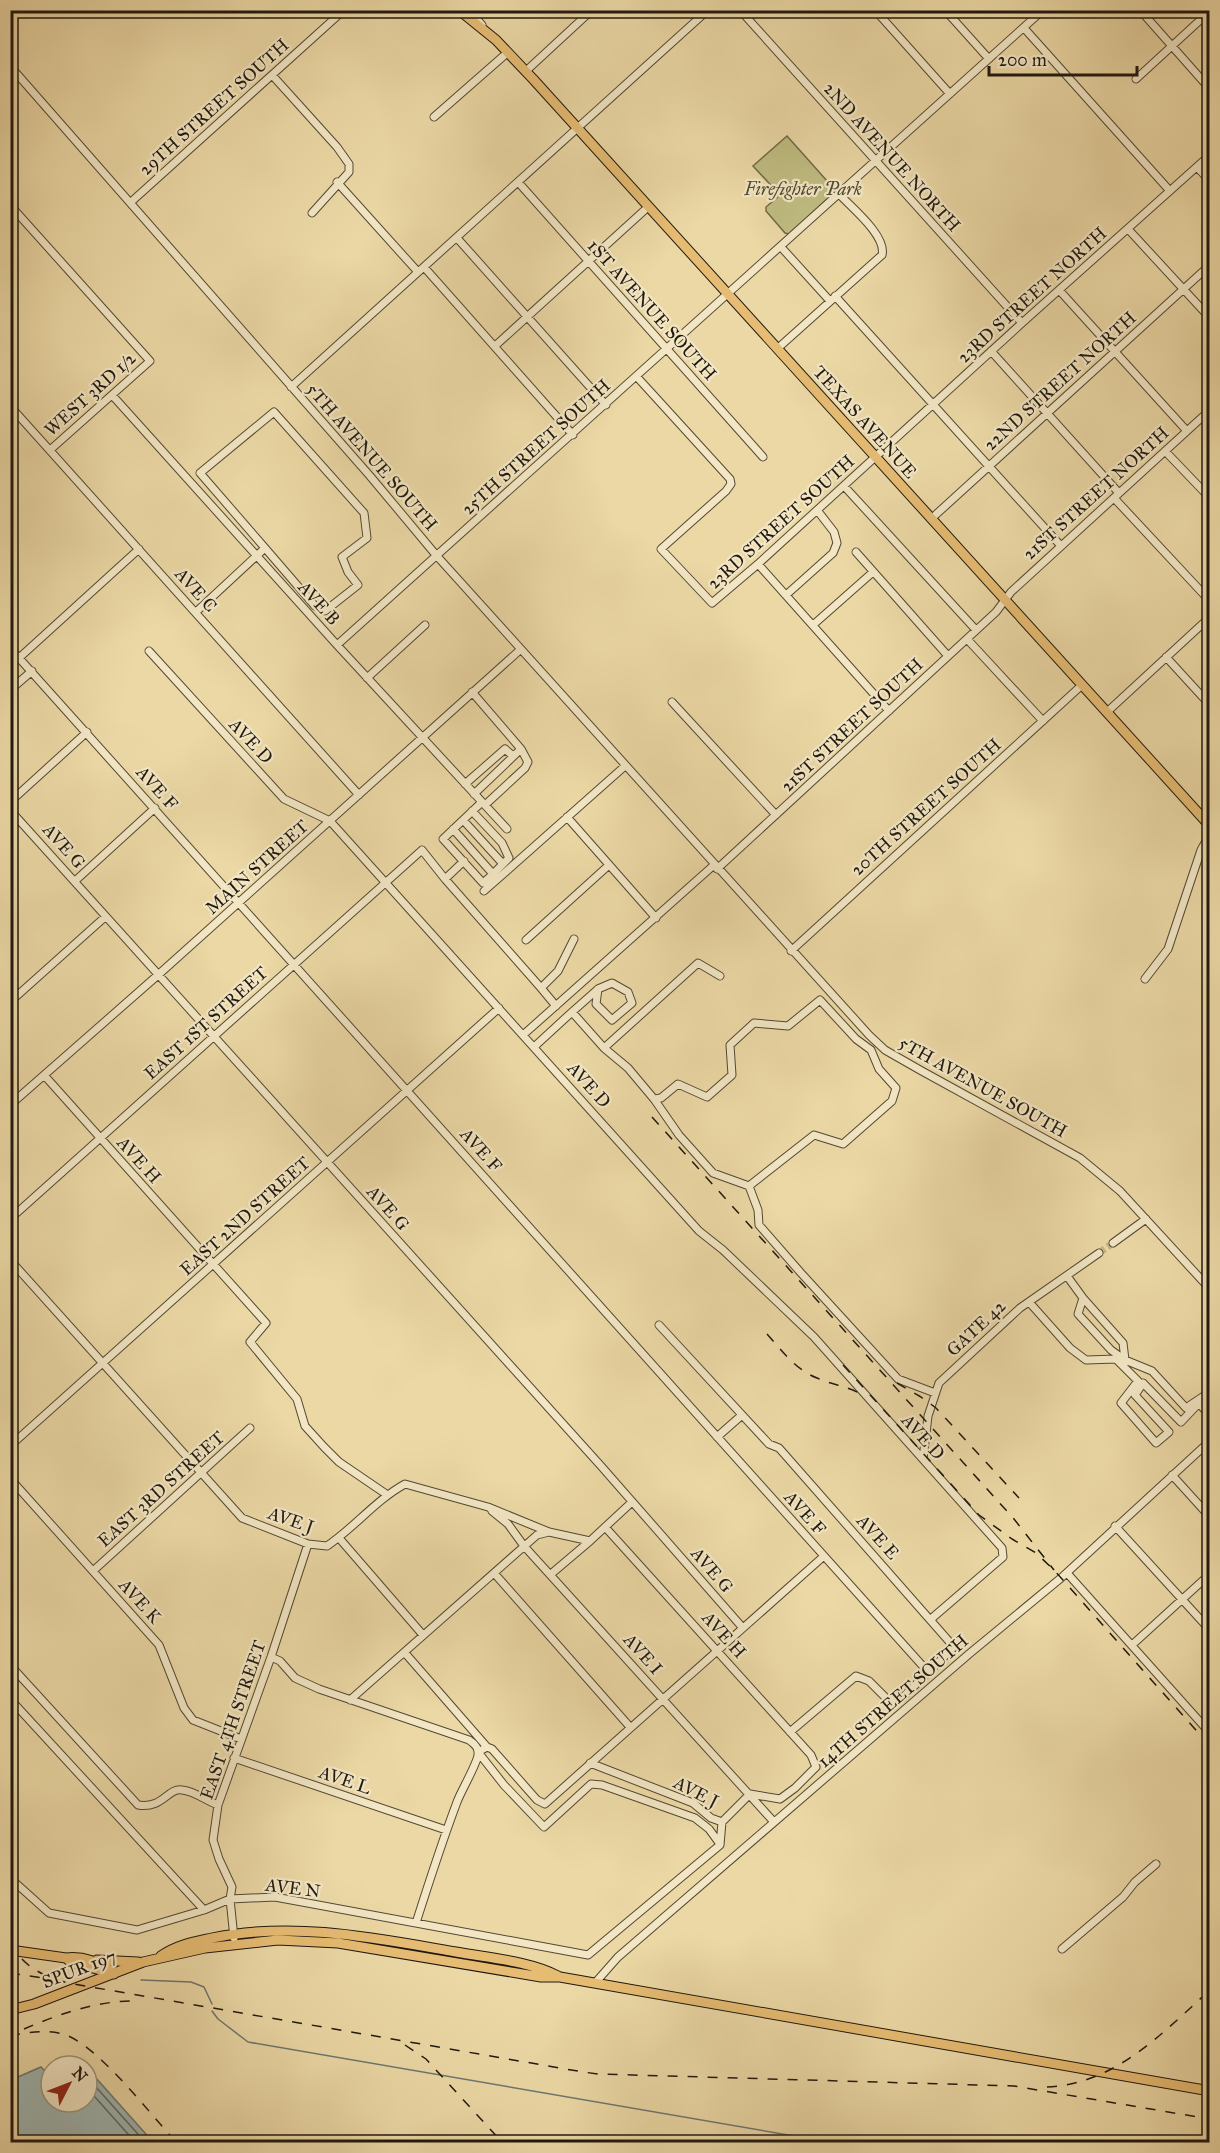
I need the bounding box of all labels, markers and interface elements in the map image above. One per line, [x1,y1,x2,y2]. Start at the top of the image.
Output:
street label: 29TH STREET SOUTH [135,34,293,180]
scale bar [989,39,1138,77]
text: 200 m [998,49,1047,71]
street label: 2ND AVENUE NORTH [819,78,965,236]
park label: Firefighter Park [743,178,862,200]
street label: 23RD STREET NORTH [953,222,1111,368]
street label: 1ST AVENUE SOUTH [583,235,721,385]
street label: 22ND STREET NORTH [979,307,1141,455]
street label: WEST 3RD 1/2 [40,347,140,441]
street label: TEXAS AVENUE [809,361,921,483]
street label: 25TH STREET SOUTH [457,374,615,520]
street label: 5TH AVENUE SOUTH [302,379,442,535]
street label: 21ST STREET NORTH [1018,422,1174,564]
street label: 23RD STREET SOUTH [703,450,859,594]
street label: AVE C [170,562,222,617]
street label: AVE B [293,576,345,630]
street label: 21ST STREET SOUTH [777,654,927,796]
street label: AVE D [224,713,278,768]
street label: 20TH STREET SOUTH [846,734,1006,880]
street label: AVE F [131,761,183,815]
street label: MAIN STREET [201,815,313,919]
street label: AVE G [37,818,90,873]
street label: EAST 1ST STREET [140,962,272,1084]
street label: 5TH AVENUE SOUTH [895,1032,1071,1142]
street label: AVE D [562,1057,615,1113]
street label: AVE F [455,1123,507,1177]
street label: AVE H [112,1131,166,1188]
street label: EAST 2ND STREET [175,1152,315,1280]
street label: AVE G [361,1180,414,1235]
street label: GATE 42 [942,1295,1010,1361]
street label: AVE D [896,1409,949,1465]
street label: EAST 3RD STREET [93,1426,229,1552]
street label: AVE F [779,1486,831,1540]
street label: AVE J [264,1502,318,1539]
street label: AVE E [851,1509,904,1564]
street label: AVE G [686,1542,738,1597]
street label: AVE K [113,1573,167,1629]
street label: AVE H [697,1606,751,1663]
street label: AVE I [618,1628,667,1679]
street label: 14TH STREET SOUTH [813,1630,973,1772]
street label: EAST 4TH STREET [195,1638,271,1802]
street label: AVE L [315,1761,374,1799]
street label: AVE J [669,1771,723,1814]
street label: AVE N [263,1874,322,1902]
street label: SPUR 197 [39,1945,119,1993]
north arrow [39,2054,99,2114]
text: N [68,2063,92,2086]

